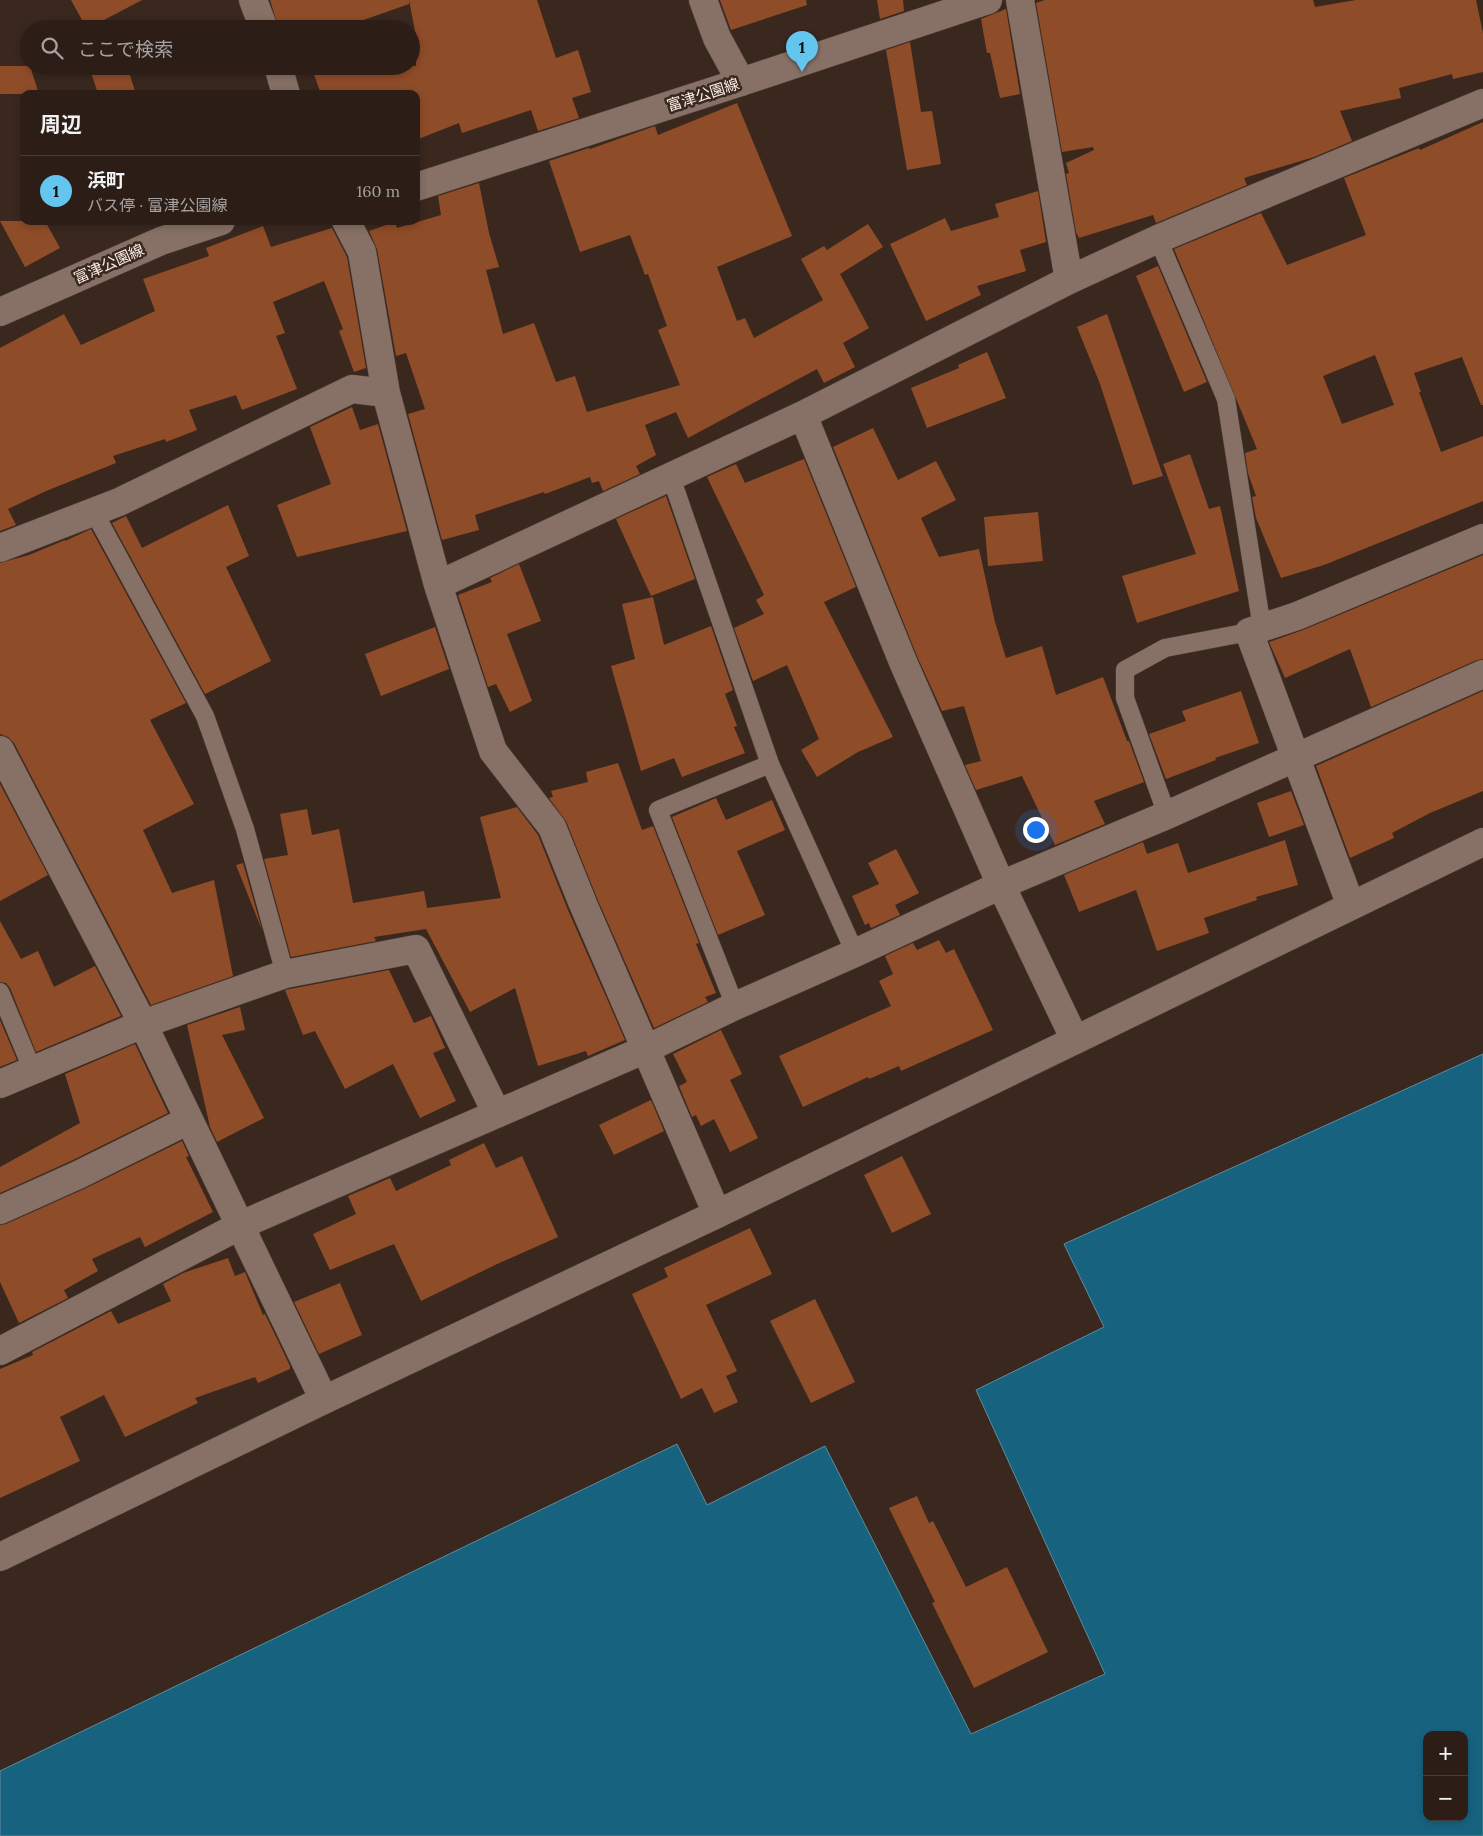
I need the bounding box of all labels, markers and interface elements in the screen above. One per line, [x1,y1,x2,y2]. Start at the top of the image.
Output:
search box [20,20,420,75]
pin: 1 [786,31,818,72]
icon: search [38,34,66,62]
text: ここで検索 [78,37,173,61]
street label: 富津公園線 [664,74,741,115]
text: 周辺 [40,111,82,138]
text: 浜町 [87,168,125,192]
text: 1 [53,181,59,201]
text: 160 m [356,181,400,201]
text: バス停 · 富津公園線 [87,195,227,215]
street label: 富津公園線 [71,240,147,287]
your location [1023,817,1049,843]
map controls [1423,1731,1468,1821]
button: + [1423,1731,1468,1776]
button: − [1423,1776,1468,1821]

